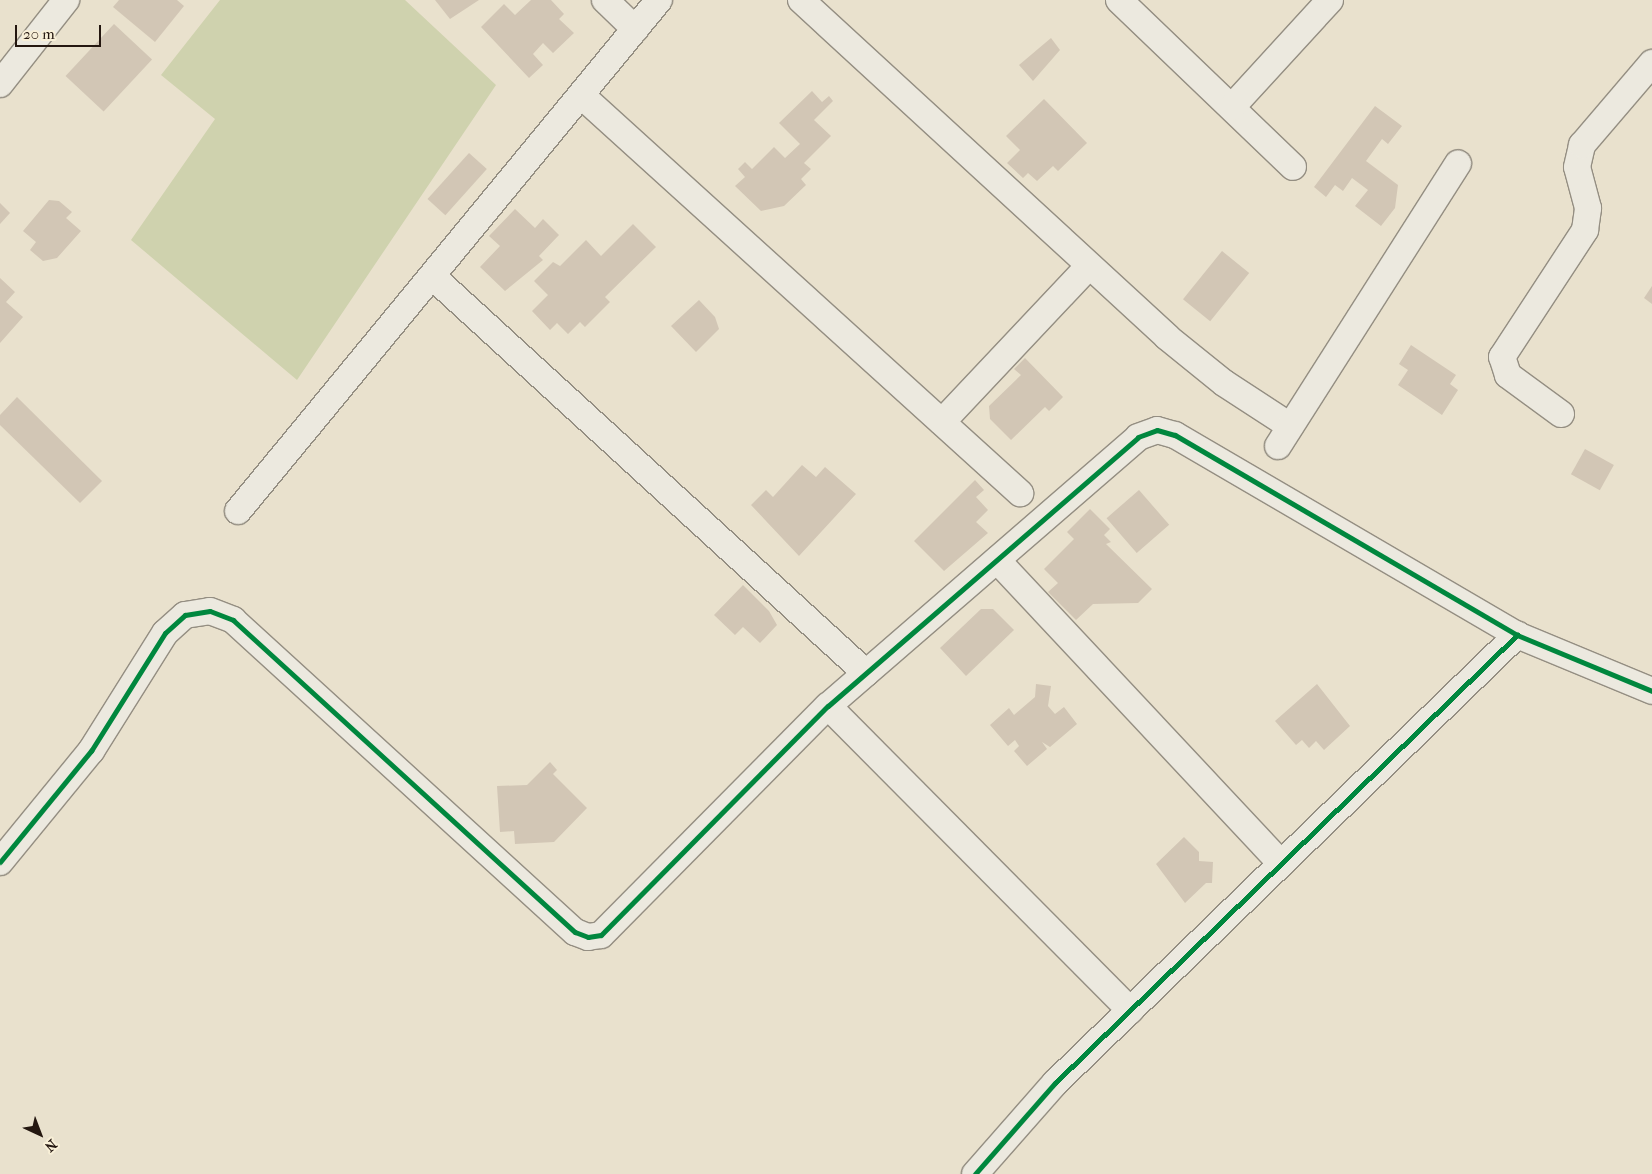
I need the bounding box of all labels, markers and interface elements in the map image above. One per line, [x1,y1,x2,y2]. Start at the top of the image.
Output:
scale bar [18,15,104,47]
text: 20 m [23,25,55,43]
north arrow [15,1109,65,1159]
text: N [41,1135,60,1155]

